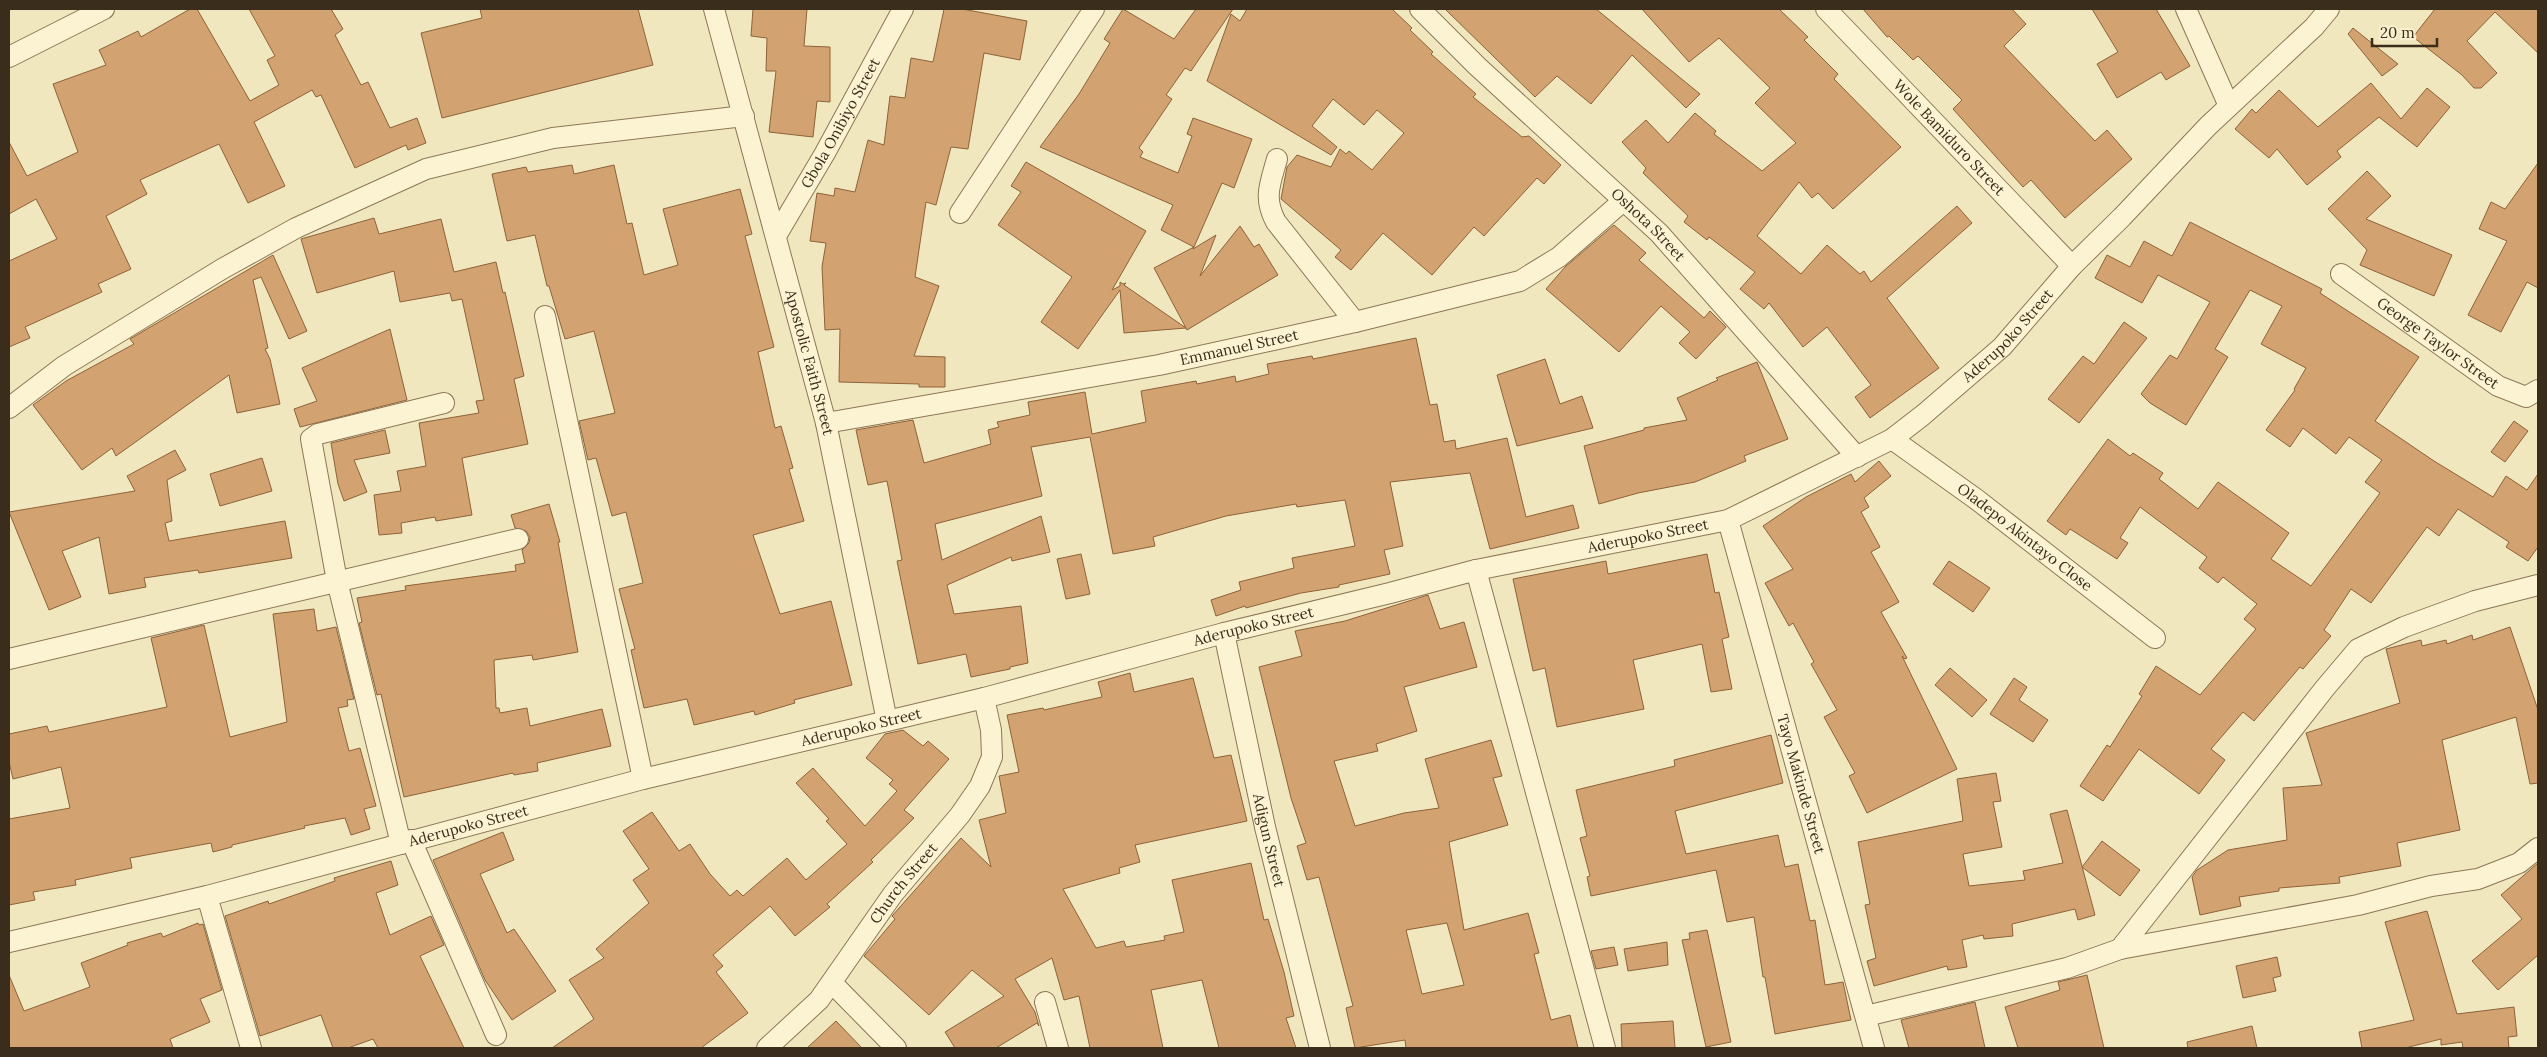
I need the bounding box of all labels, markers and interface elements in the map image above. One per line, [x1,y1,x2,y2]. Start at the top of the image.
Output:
scale bar [2372,15,2437,47]
text: 20 m [2380,23,2415,42]
street label: Gbola Onibiyo Street [796,54,884,191]
street label: Wole Bamiduro Street [1889,75,2010,199]
street label: Oshota Street [1607,184,1690,265]
street label: Aderupoko Street [1957,285,2057,387]
street label: Apostolic Faith Street [781,286,838,437]
street label: George Taylor Street [2373,293,2503,393]
street label: Emmanuel Street [1178,325,1300,369]
street label: Oladepo Akintayo Close [1954,479,2096,595]
street label: Aderupoko Street [1585,514,1710,557]
street label: Aderupoko Street [1190,602,1315,650]
street label: Aderupoko Street [798,703,923,750]
street label: Tayo Makinde Street [1773,712,1830,856]
street label: Adigun Street [1249,791,1290,889]
street label: Aderupoko Street [406,800,530,851]
street label: Church Street [865,838,941,927]

